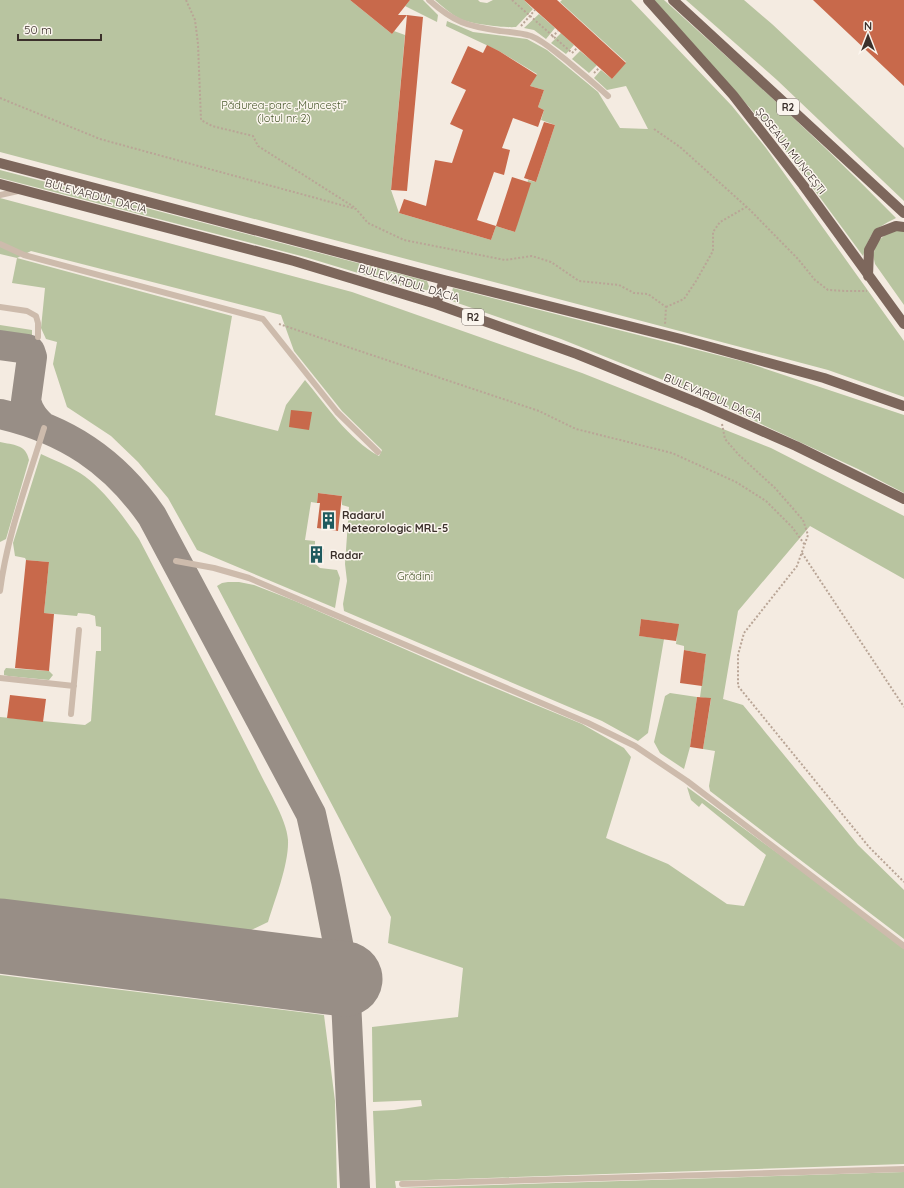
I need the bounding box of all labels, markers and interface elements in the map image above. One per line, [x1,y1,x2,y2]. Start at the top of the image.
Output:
scale bar [18,16,101,42]
north arrow [848,16,888,56]
text: N [864,19,872,33]
text: 50 m [24,22,52,37]
park label: Pădurea-parc „Muncești” (lotul nr. 2) [221,98,347,125]
road number: R2 [777,99,799,115]
street label: ȘOSEAUA MUNCEȘTI [753,105,829,197]
street label: BULEVARDUL DACIA [43,176,149,216]
street label: BULEVARDUL DACIA [357,261,461,305]
road number: R2 [462,309,484,325]
street label: BULEVARDUL DACIA [662,370,764,424]
place label: Radarul Meteorologic MRL-5 [342,508,448,535]
building icon: Radarul Meteorologic MRL-5 [319,511,339,531]
building icon: Radar [307,545,327,565]
place label: Radar [330,548,363,562]
park label: Grădini [397,569,433,583]

